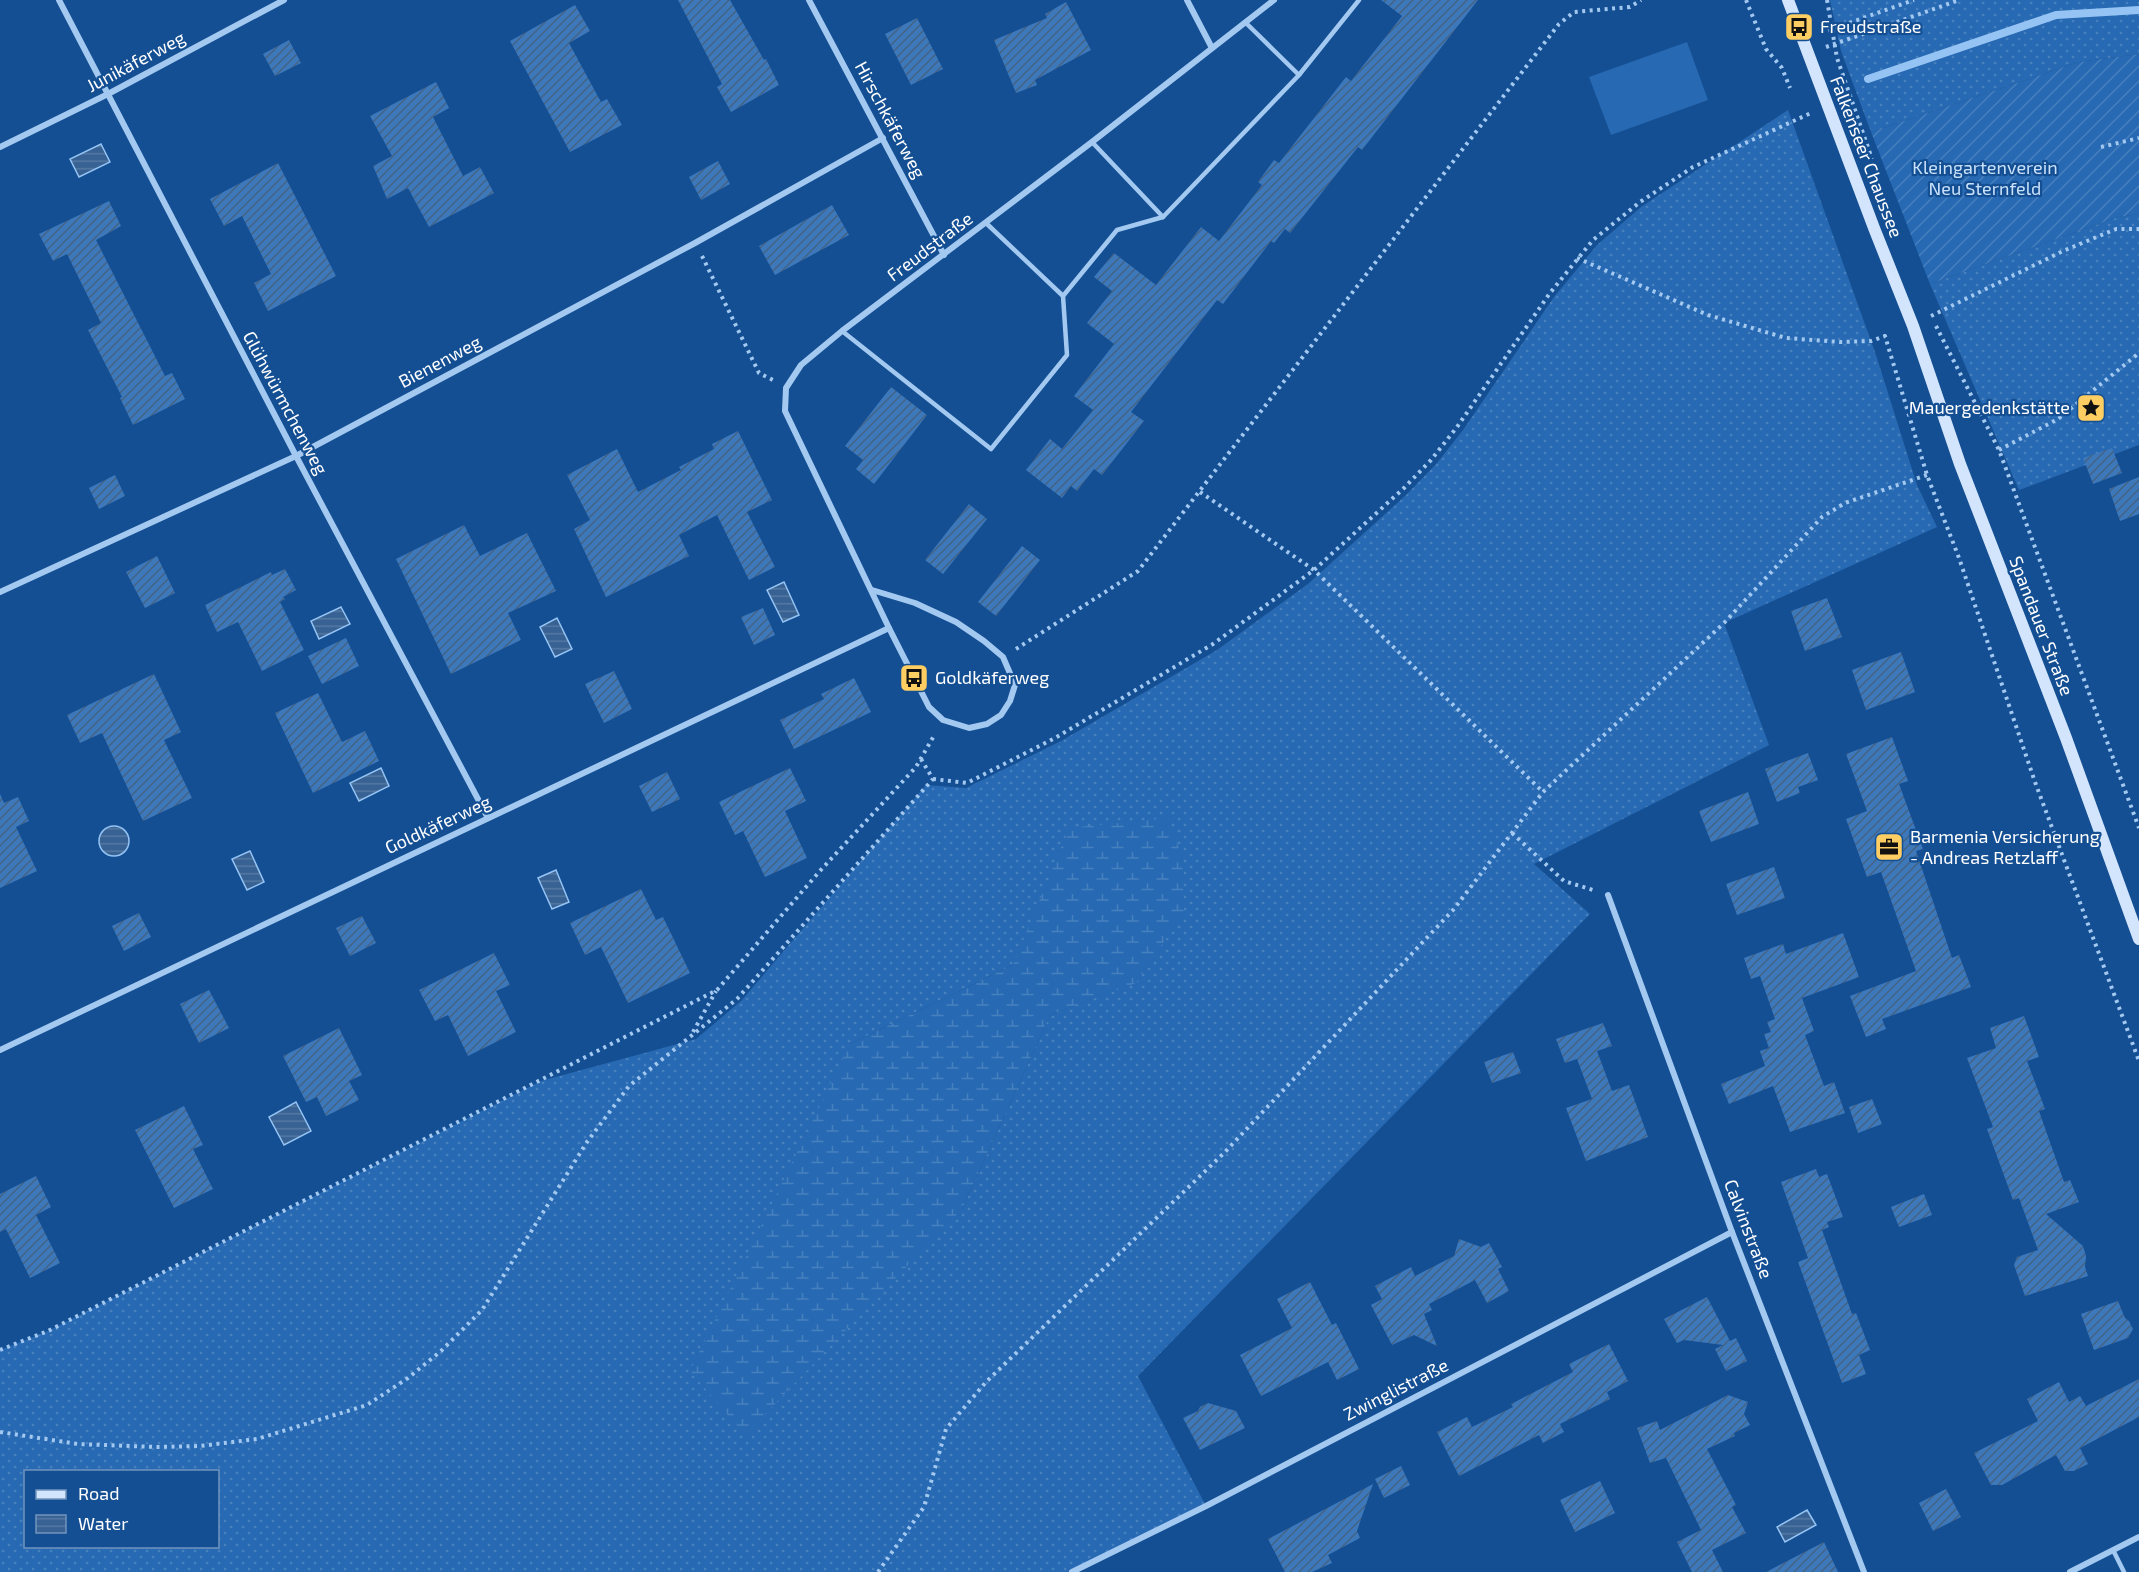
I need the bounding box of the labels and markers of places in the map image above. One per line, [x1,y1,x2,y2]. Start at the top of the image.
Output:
bus stop icon: Freudstraße [1783,11,1815,43]
place label: Freudstraße [1820,15,1922,37]
place icon: Mauergedenkstätte [2075,392,2107,424]
place label: Mauergedenkstätte [1909,396,2070,418]
bus stop icon: Goldkäferweg [898,662,930,694]
place label: Goldkäferweg [935,666,1049,688]
place label: Barmenia Versicherung - Andreas Retzlaff [1910,825,2100,868]
office icon: Barmenia Versicherung - Andreas Retzlaff [1873,831,1905,863]

